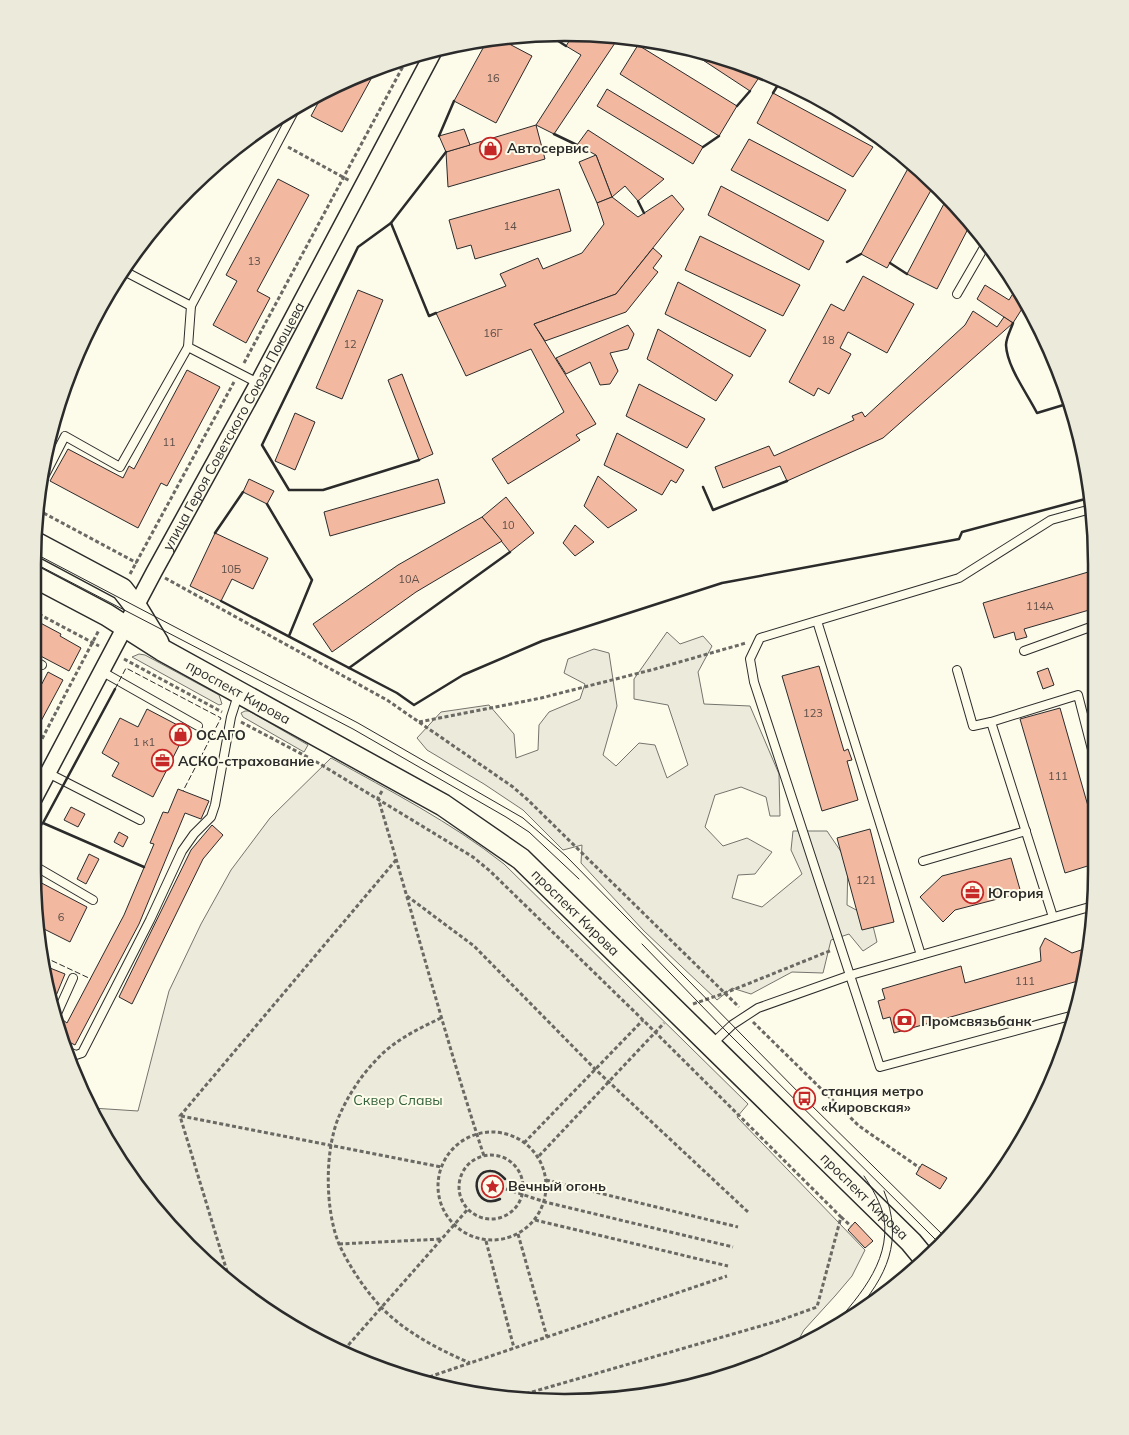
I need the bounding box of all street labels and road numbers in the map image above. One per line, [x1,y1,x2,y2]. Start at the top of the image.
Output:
street label: улица Героя Советского Союза Поющева [159,299,308,554]
street label: проспект Кирова [183,656,294,728]
street label: проспект Кирова [528,865,623,960]
street label: проспект Кирова [817,1149,912,1243]

